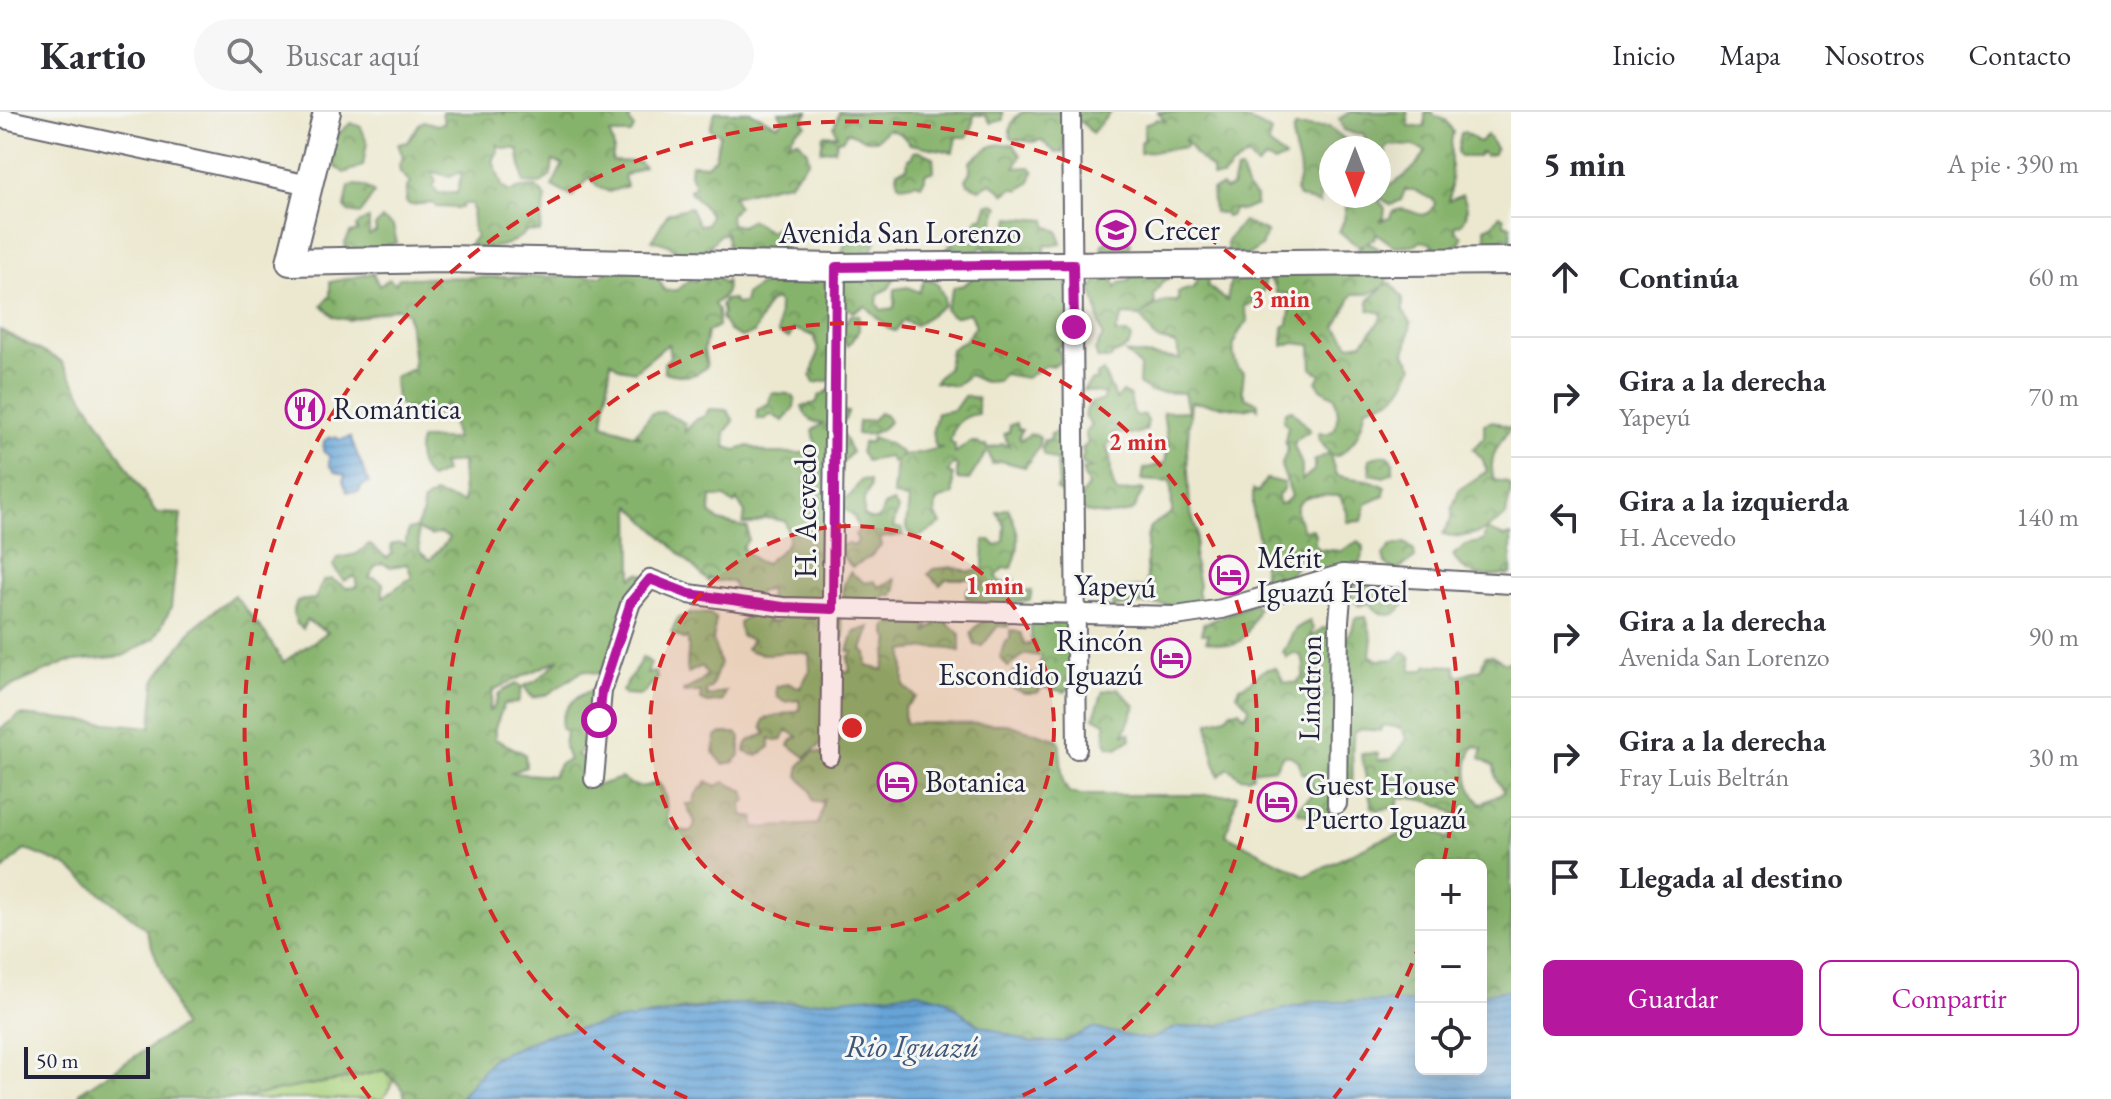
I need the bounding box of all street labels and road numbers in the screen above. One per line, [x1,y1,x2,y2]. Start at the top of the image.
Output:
street label: Avenida San Lorenzo [778,213,1021,252]
street label: H. Acevedo [786,443,825,579]
street label: Yapeyú [1073,565,1157,606]
street label: Lindtron [1289,634,1330,741]

